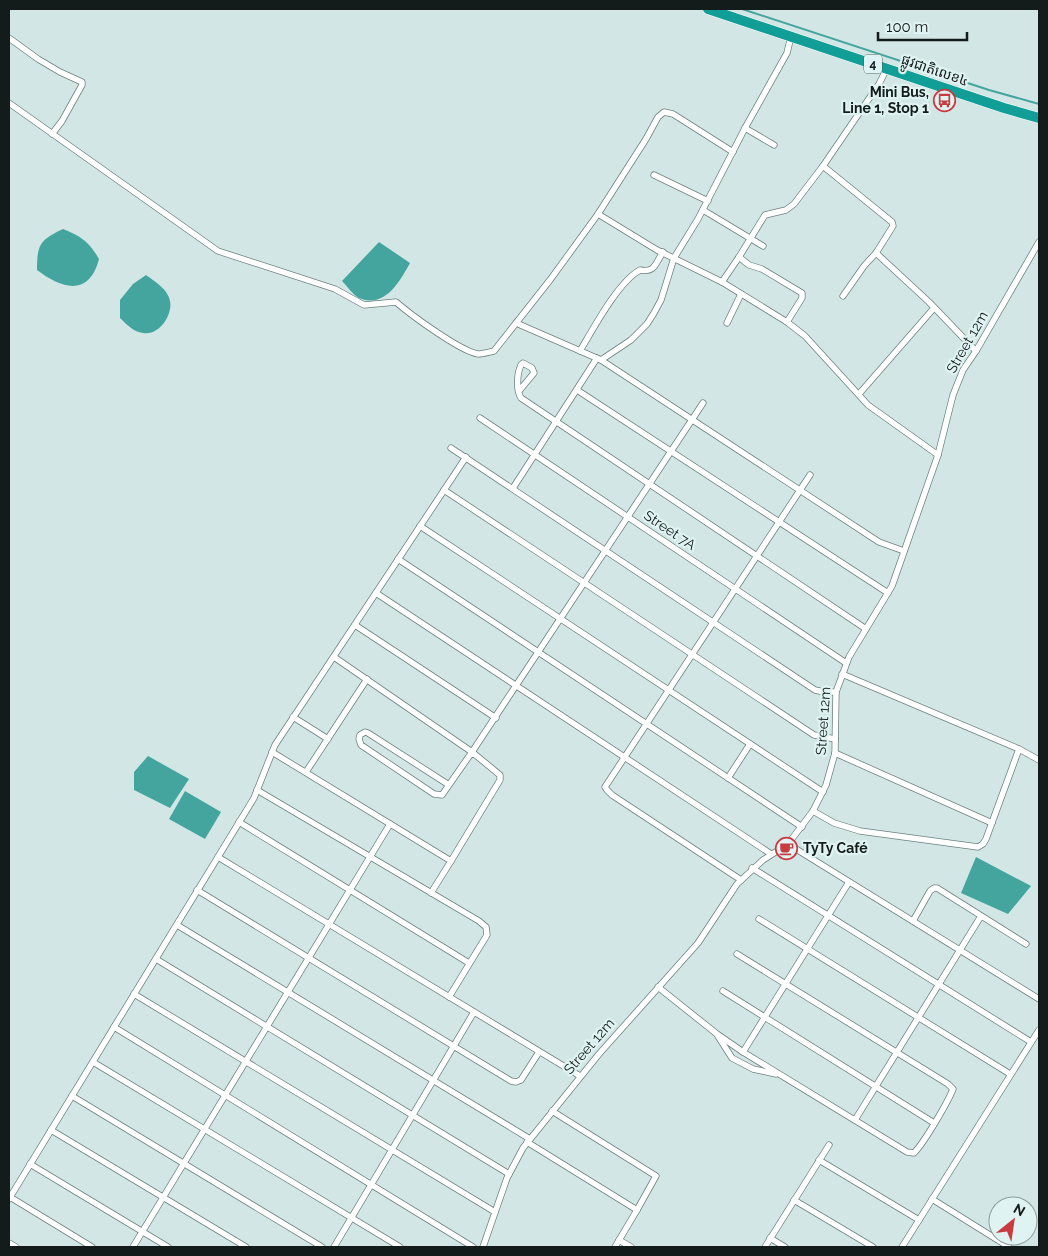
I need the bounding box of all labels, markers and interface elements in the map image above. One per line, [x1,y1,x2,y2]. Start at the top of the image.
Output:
scale bar [878,10,967,42]
text: 100 m [886,18,928,36]
street label: ផ្លូវជាតិលេខ៤ [898,51,971,93]
road number: 4 [864,54,882,74]
place label: Mini Bus, Line 1, Stop 1 [842,84,929,116]
bus stop icon: Mini Bus, Line 1, Stop 1 [933,88,957,112]
street label: Street 12m [943,308,991,376]
street label: Street 7A [641,507,699,553]
street label: Street 12m [813,686,833,756]
cafe icon: TyTy Café [775,836,799,860]
place label: TyTy Café [803,840,868,856]
street label: Street 12m [560,1015,618,1077]
north arrow [988,1196,1038,1246]
text: N [1011,1200,1028,1219]

